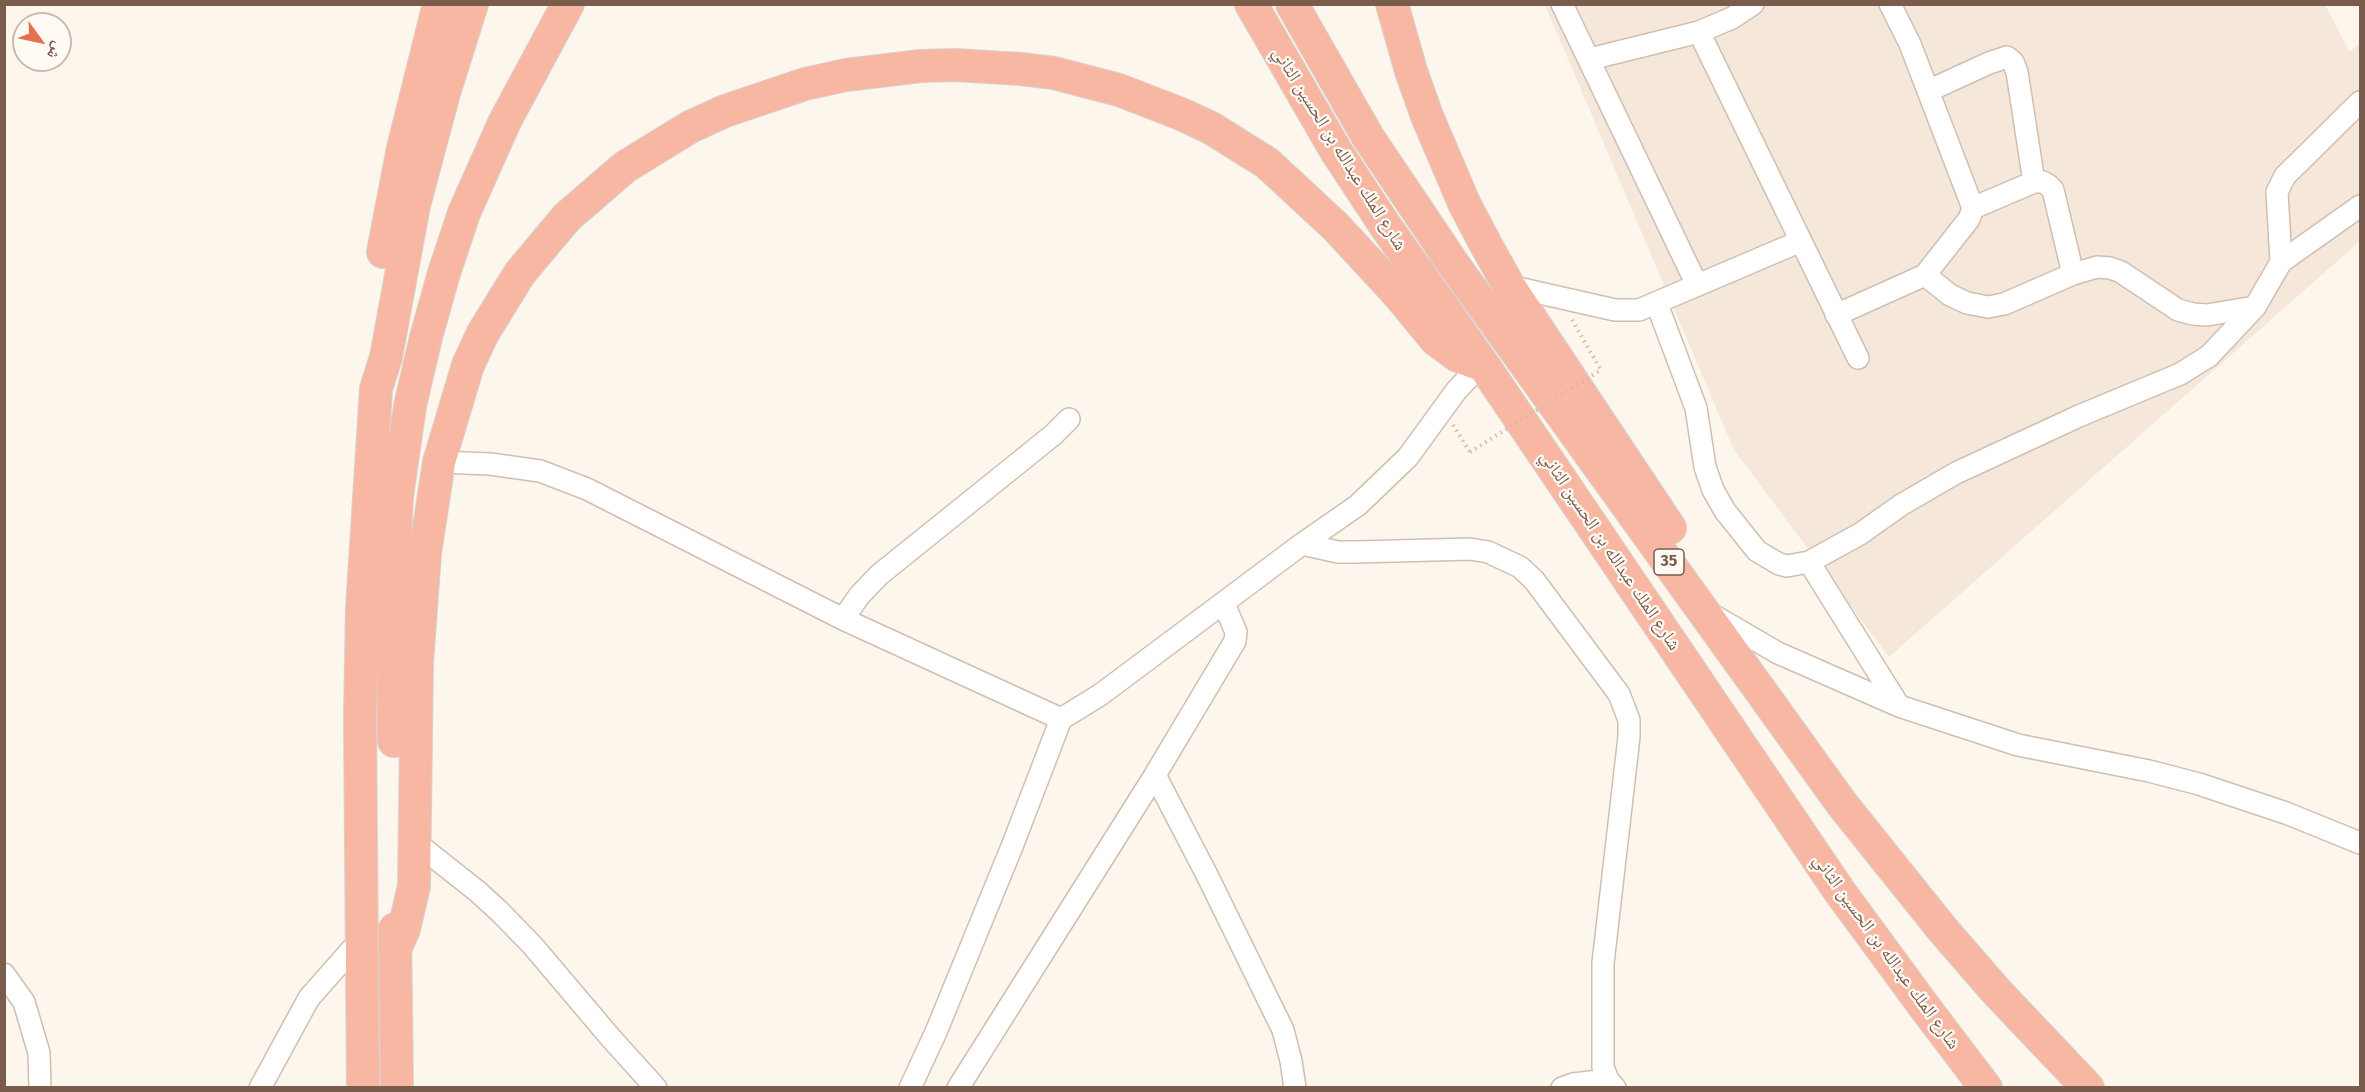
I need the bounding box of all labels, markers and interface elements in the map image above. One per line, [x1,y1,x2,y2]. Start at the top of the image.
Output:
north arrow [12,12,72,72]
text: ش [43,39,68,63]
street label: شارع الملك عبدالله بن الحسين الثاني [1267,43,1411,255]
street label: شارع الملك عبدالله بن الحسين الثاني [1535,447,1685,655]
road number: 35 [1654,549,1684,575]
street label: شارع الملك عبدالله بن الحسين الثاني [1808,850,1964,1054]

